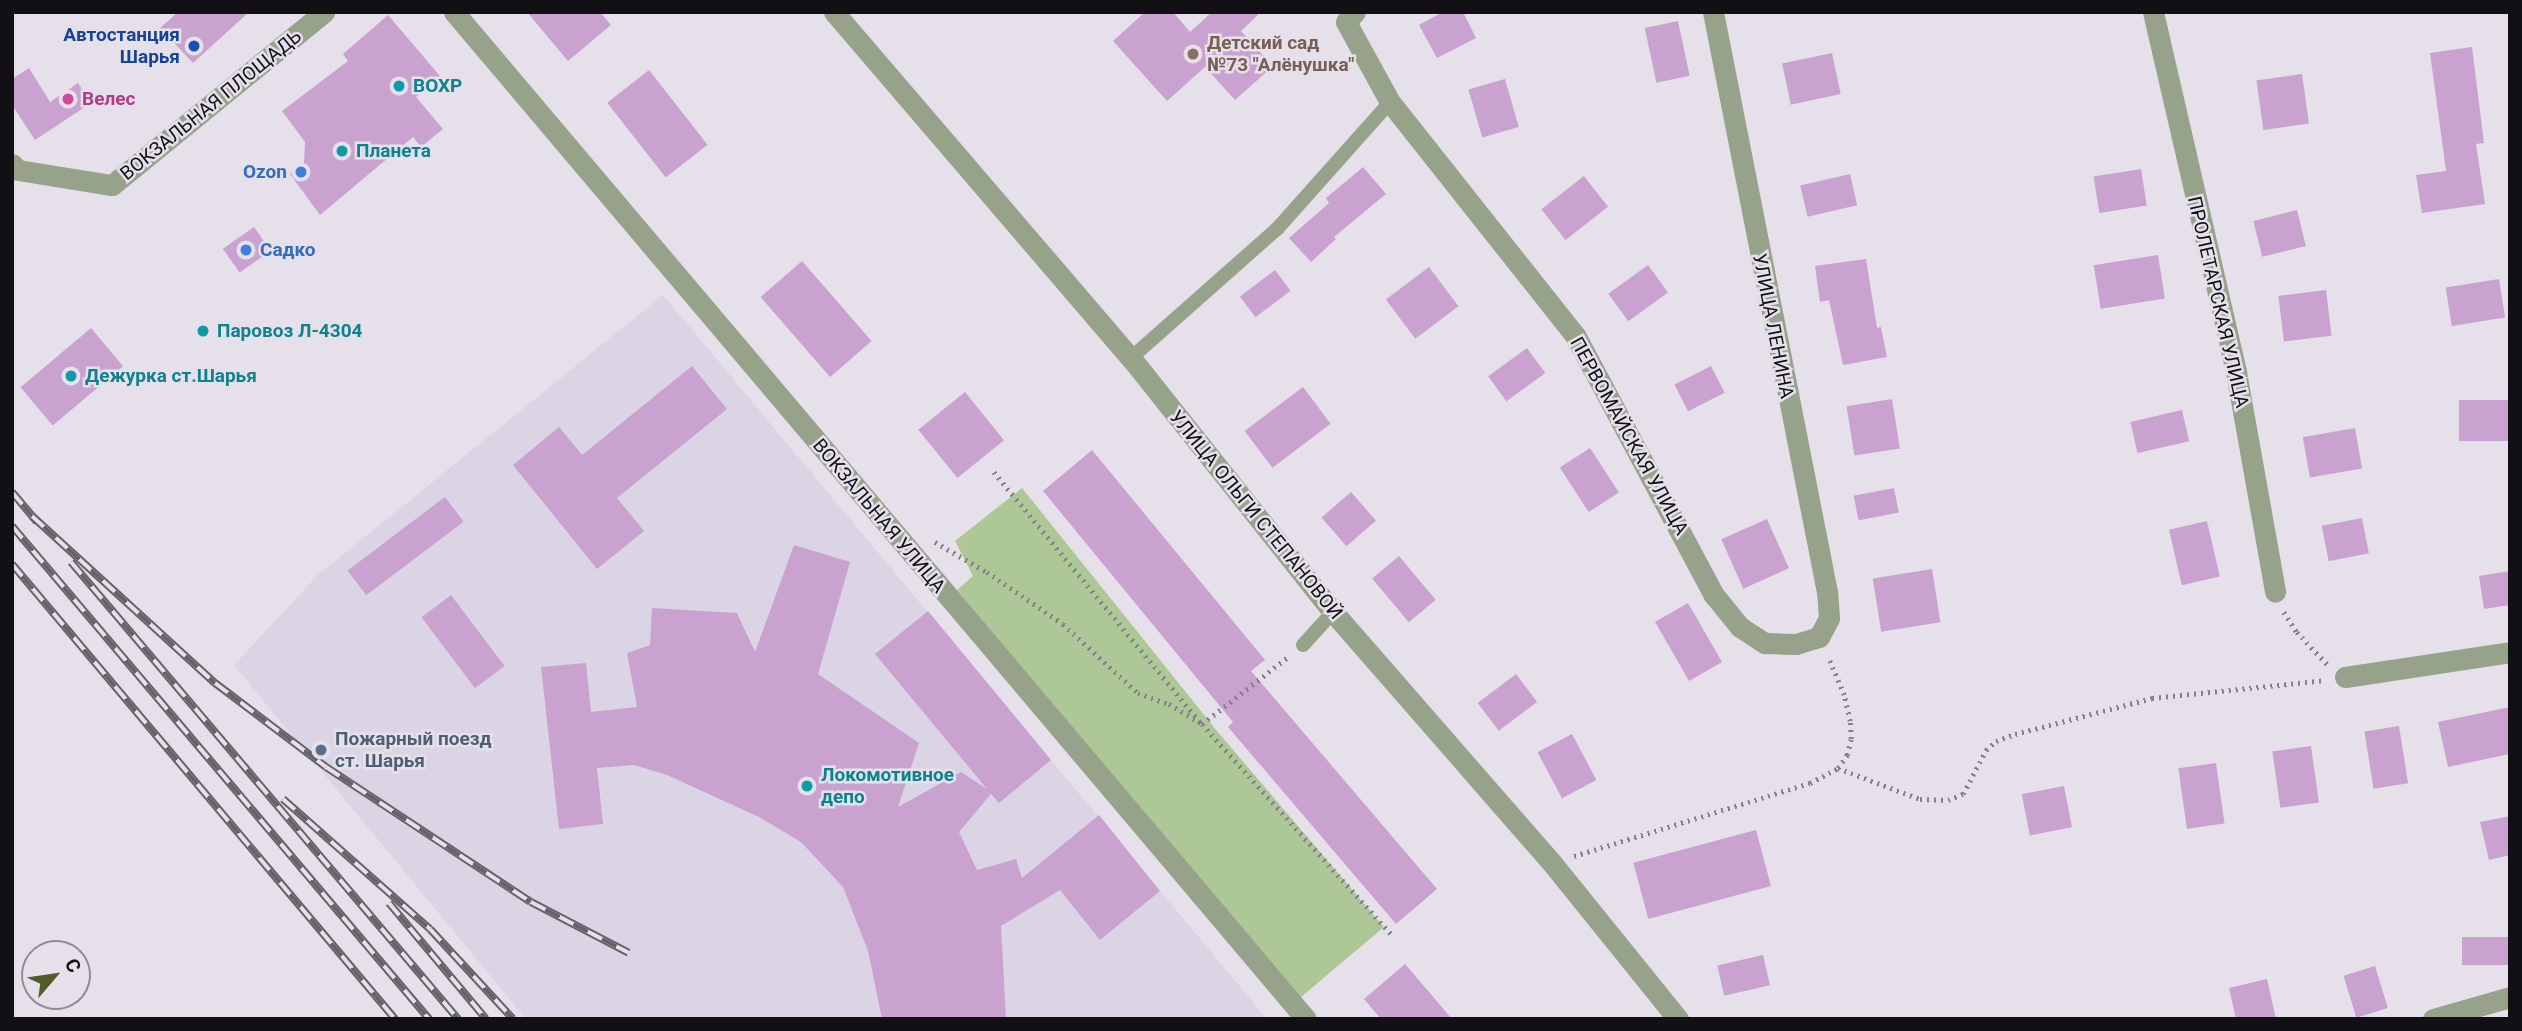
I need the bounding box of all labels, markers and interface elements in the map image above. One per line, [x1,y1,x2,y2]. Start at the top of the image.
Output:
place label: Автостанция Шарья [63,24,180,68]
street label: ВОКЗАЛЬНАЯ ПЛОЩАДЬ [116,25,306,185]
place label: Детский сад №73 "Алёнушка" [1207,32,1354,76]
marker: Автостанция Шарья [186,38,202,54]
marker: Детский сад №73 "Алёнушка" [1185,46,1201,62]
place label: ВОХР [413,75,462,97]
marker: ВОХР [391,78,407,94]
place label: Велес [82,88,135,110]
marker: Велес [60,91,76,107]
place label: Планета [356,140,431,162]
marker: Планета [334,143,350,159]
place label: Ozon [243,161,287,183]
marker: Ozon [293,164,309,180]
street label: ПРОЛЕТАРСКАЯ УЛИЦА [2183,194,2253,410]
place label: Садко [260,239,315,261]
marker: Садко [238,242,254,258]
street label: УЛИЦА ЛЕНИНА [1748,252,1798,400]
place label: Паровоз Л-4304 [217,320,362,342]
marker: Паровоз Л-4304 [195,323,211,339]
street label: ПЕРВОМАЙСКАЯ УЛИЦА [1565,333,1693,539]
place label: Дежурка ст.Шарья [85,365,257,387]
marker: Дежурка ст.Шарья [63,368,79,384]
street label: УЛИЦА ОЛЬГИ СТЕПАНОВОЙ [1165,406,1347,624]
street label: ВОКЗАЛЬНАЯ УЛИЦА [808,434,950,598]
place label: Пожарный поезд ст. Шарья [335,728,492,772]
marker: Пожарный поезд ст. Шарья [313,742,329,758]
place label: Локомотивное депо [821,764,954,808]
marker: Локомотивное депо [799,778,815,794]
north arrow [21,940,91,1010]
text: С [60,955,86,977]

